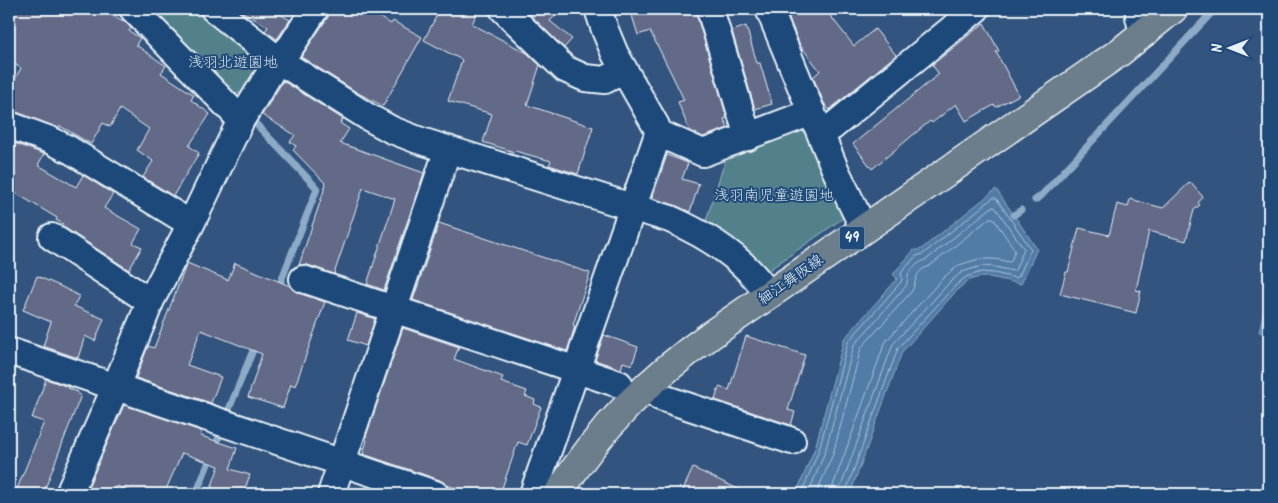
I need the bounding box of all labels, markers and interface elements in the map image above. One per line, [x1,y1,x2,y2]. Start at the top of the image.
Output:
north arrow [1206,22,1256,72]
text: N [1207,43,1229,52]
park label: 浅羽北遊園地 [188,51,278,75]
park label: 浅羽南児童遊園地 [714,184,834,208]
road number: 49 [840,227,864,250]
street label: 細江舞阪線 [753,249,829,311]

